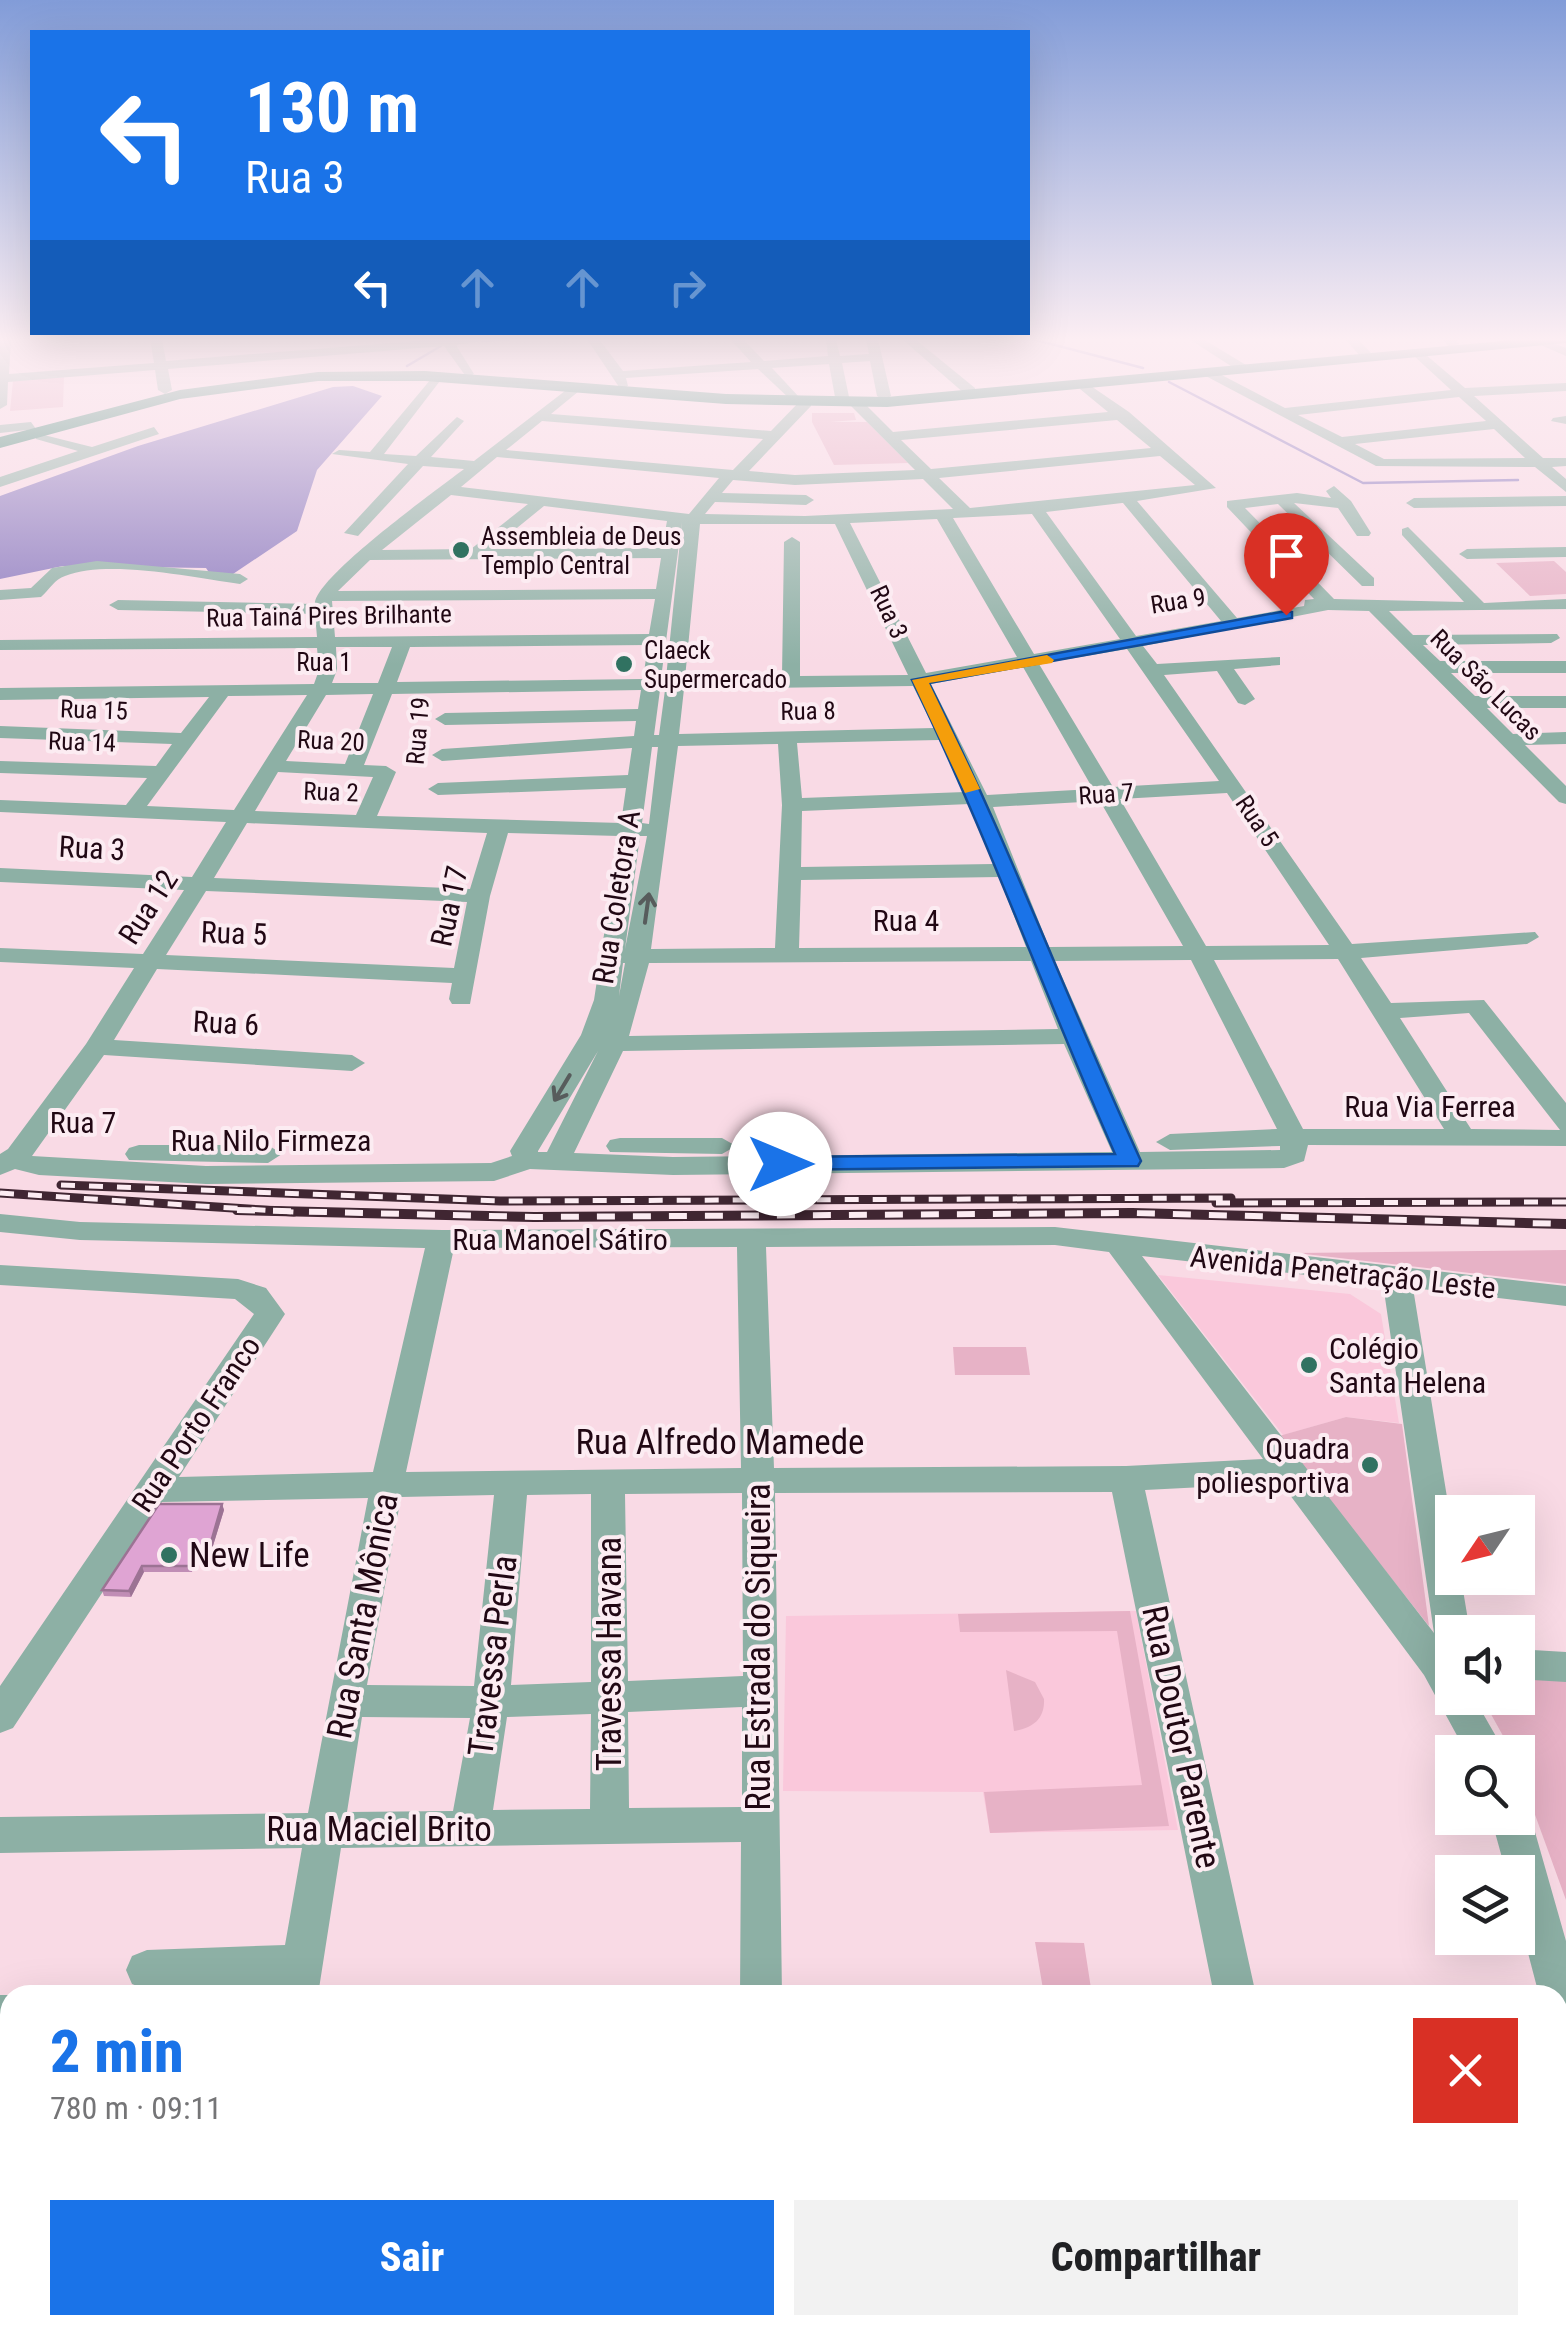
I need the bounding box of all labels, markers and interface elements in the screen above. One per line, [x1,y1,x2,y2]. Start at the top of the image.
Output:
text: 130 m [245,67,419,149]
icon: left [80,70,210,200]
text: Rua 3 [245,151,345,204]
icon: left [345,260,400,315]
icon: ahead [450,260,505,315]
icon: ahead [555,260,610,315]
icon: right [660,260,715,315]
pin [1244,513,1329,616]
place label: Assembleia de Deus Templo Central [481,522,681,580]
icon: arrive [1259,528,1314,583]
marker: Assembleia de Deus Templo Central [450,539,472,561]
street label: Rua 3 [864,581,914,643]
street label: Rua 9 [1148,582,1208,620]
street label: Rua Tainá Pires Brilhante [206,599,452,633]
street label: Rua São Lucas [1425,624,1547,746]
place label: Claeck Supermercado [644,636,787,694]
street label: Rua 1 [296,648,352,677]
marker: Claeck Supermercado [613,653,635,675]
street label: Rua 15 [60,694,128,726]
street label: Rua 19 [401,696,435,766]
street label: Rua 8 [780,696,836,726]
street label: Rua 20 [296,725,366,757]
street label: Rua 14 [48,726,116,758]
street label: Rua 2 [303,777,359,807]
street label: Rua 7 [1077,778,1135,810]
street label: Rua 5 [1229,790,1285,852]
street label: Rua Coletora A [585,808,647,986]
street label: Rua 3 [58,829,126,867]
street label: Rua 12 [111,863,185,951]
street label: Rua 17 [423,863,475,949]
one-way arrow [639,892,657,925]
street label: Rua 4 [873,903,939,938]
street label: Rua 5 [200,914,268,952]
street label: Rua 6 [192,1004,260,1042]
one-way arrow [552,1073,572,1102]
street label: Rua Via Ferrea [1344,1089,1516,1124]
street label: Rua 7 [50,1105,116,1140]
position arrow [728,1112,832,1216]
street label: Rua Nilo Firmeza [171,1123,371,1158]
street label: Rua Manoel Sátiro [452,1222,668,1257]
street label: Avenida Penetração Leste [1189,1239,1497,1305]
street label: Rua Porto Franco [124,1330,268,1518]
place label: Colégio Santa Helena [1329,1331,1486,1400]
marker: Colégio Santa Helena [1298,1354,1320,1376]
street label: Rua Alfredo Mamede [575,1422,865,1463]
place label: Quadra poliesportiva [1196,1431,1350,1500]
marker: Quadra poliesportiva [1359,1454,1381,1476]
street label: Rua Estrada do Siqueira [738,1483,779,1811]
street label: Rua Santa Mônica [319,1490,407,1742]
north arrow [1435,1495,1535,1595]
map controls [1435,1495,1535,1955]
place label: New Life [189,1535,310,1576]
street label: Travessa Havana [589,1537,630,1771]
marker: New Life [158,1544,180,1566]
street label: Travessa Perla [460,1553,526,1759]
street label: Rua Doutor Parente [1133,1602,1229,1872]
button: sound [1435,1615,1535,1715]
button: search [1435,1735,1535,1835]
street label: Rua Maciel Brito [266,1809,492,1850]
button: layers [1435,1855,1535,1955]
text: 2 min [50,2016,184,2087]
button: close [1413,2018,1518,2123]
text: 780 m · 09:11 [50,2089,222,2127]
button: Sair [50,2200,774,2315]
button: Compartilhar [794,2200,1518,2315]

